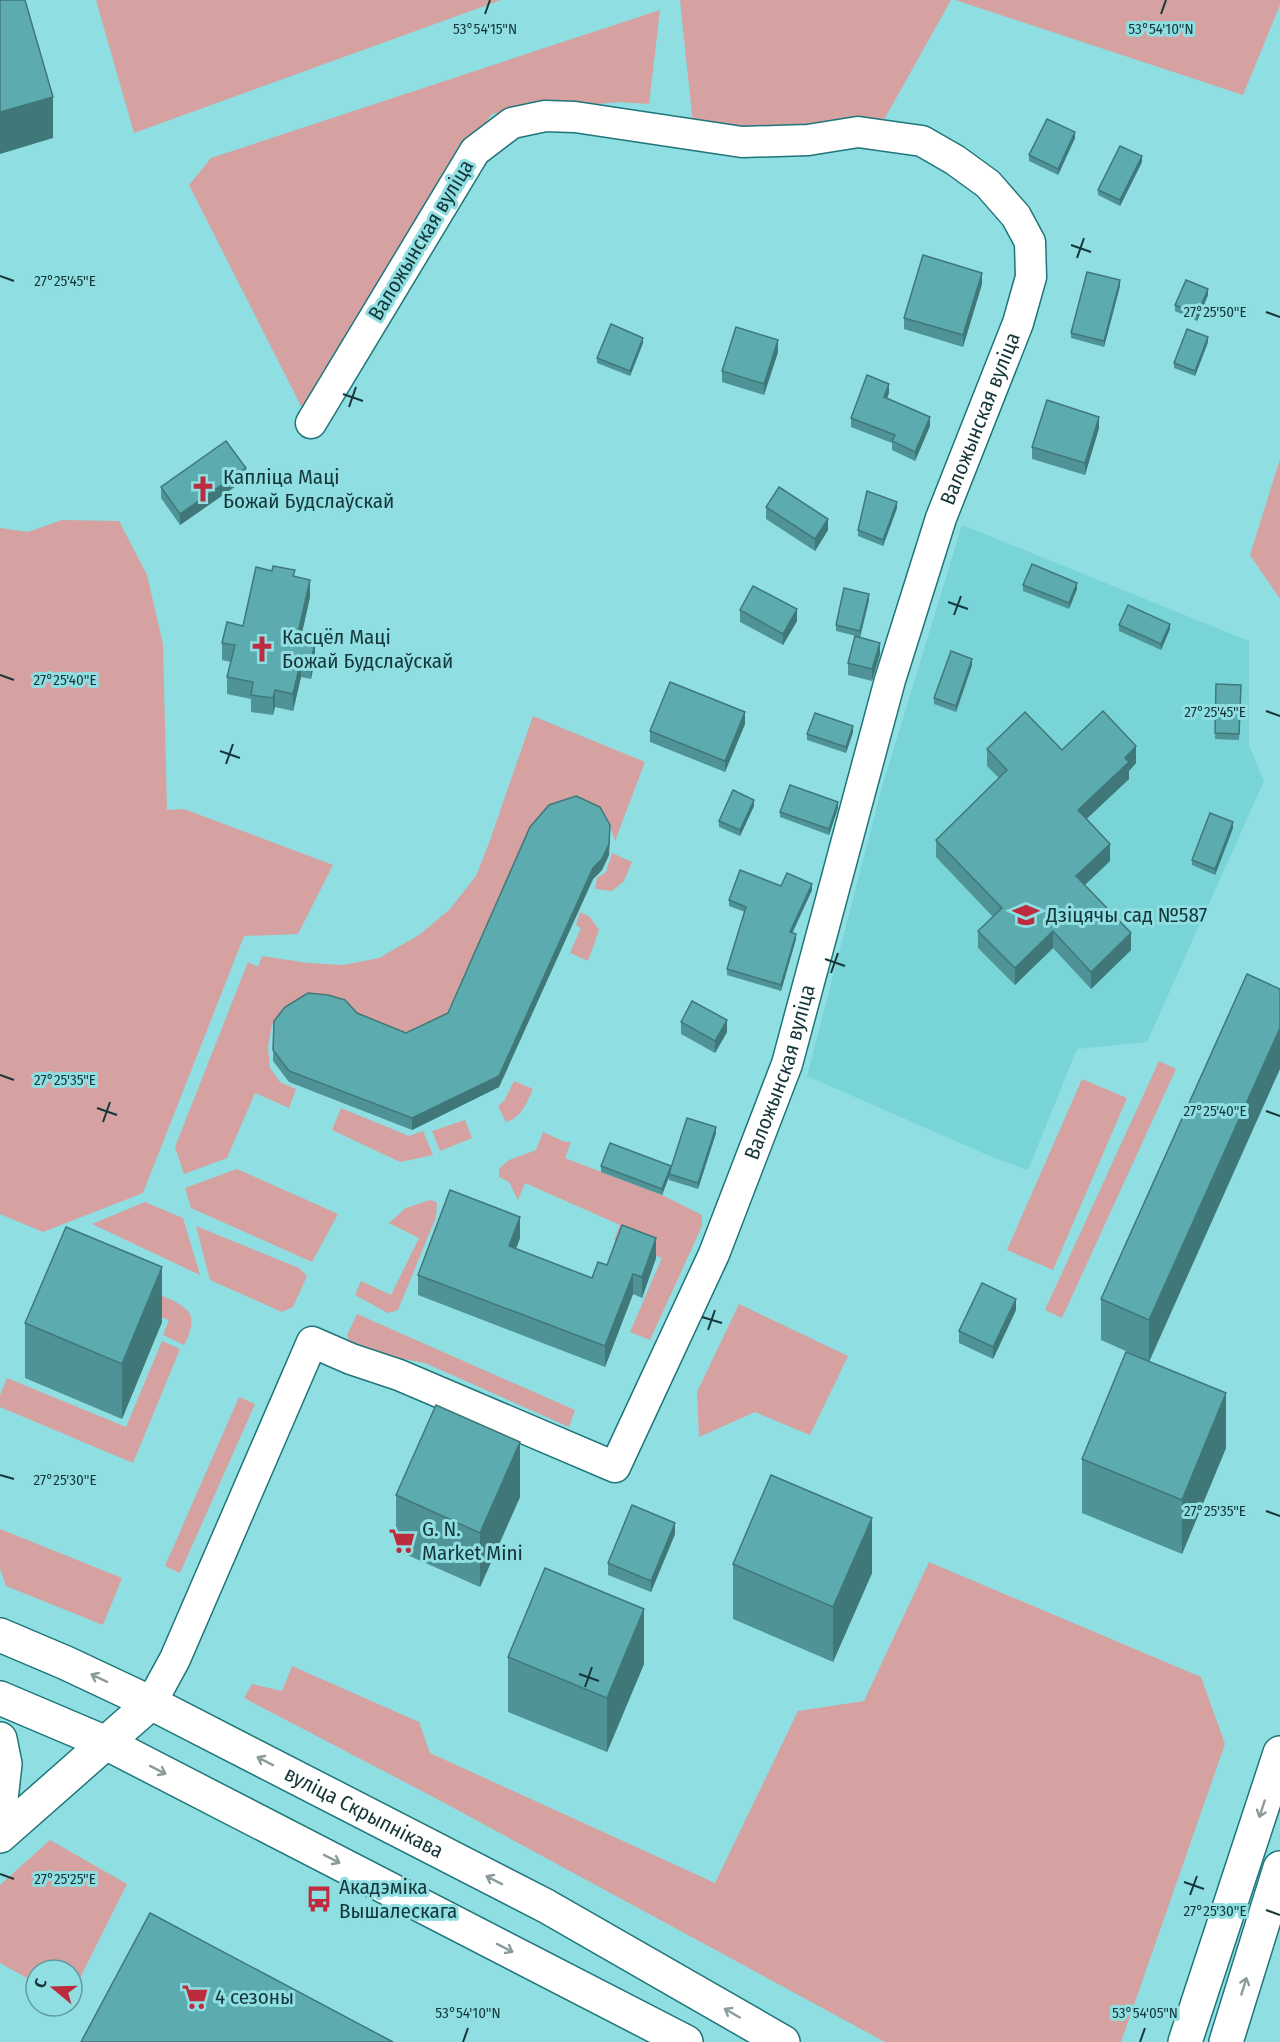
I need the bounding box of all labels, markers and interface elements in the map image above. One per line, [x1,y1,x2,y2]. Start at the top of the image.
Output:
text: 53°54'15"N [453,20,517,38]
text: 53°54'10"N [1128,20,1194,38]
street label: Валожынская вуліца [363,155,479,325]
text: 27°25'45"E [34,272,96,290]
text: 27°25'50"E [1183,303,1247,321]
street label: Валожынская вуліца [934,329,1026,509]
place label: Капліца Маці Божай Будслаўскай [223,464,394,514]
church icon: Капліца Маці Божай Будслаўскай [188,474,218,504]
place label: Касцёл Маці Божай Будслаўскай [282,624,453,674]
church icon: Касцёл Маці Божай Будслаўскай [247,634,277,664]
text: 27°25'40"E [34,671,96,689]
text: 27°25'45"E [1184,703,1246,721]
school or university icon: Дзіцячы сад №587 [1011,900,1041,930]
place label: Дзіцячы сад №587 [1045,902,1207,928]
street label: Валожынская вуліца [738,982,821,1163]
text: 27°25'35"E [34,1071,96,1089]
text: 27°25'40"E [1184,1102,1246,1120]
text: 27°25'30"E [34,1471,97,1489]
text: 27°25'35"E [1184,1502,1246,1520]
place label: G. N. Market Mini [422,1516,523,1566]
supermarket icon: G. N. Market Mini [387,1526,417,1556]
one-way arrow [90,1672,108,1684]
one-way arrow [257,1755,274,1767]
street label: вуліца Скрыпнікава [280,1761,448,1864]
one-way arrow [149,1764,166,1776]
one-way arrow [1256,1799,1267,1818]
one-way arrow [322,1854,340,1865]
text: 27°25'25"E [34,1870,96,1888]
one-way arrow [486,1873,504,1885]
place label: Акадэміка Вышалескага [339,1874,457,1924]
bus stop icon: Акадэміка Вышалескага [304,1884,334,1914]
text: 27°25'30"E [1184,1902,1247,1920]
one-way arrow [496,1942,513,1954]
north arrow [24,1958,84,2018]
text: С [30,1976,51,1990]
one-way arrow [1239,1977,1250,1996]
supermarket icon: 4 сезоны [180,1982,210,2012]
place label: 4 сезоны [215,1984,294,2010]
text: 53°54'10"N [435,2004,501,2022]
text: 53°54'05"N [1112,2004,1178,2022]
one-way arrow [724,2007,741,2019]

